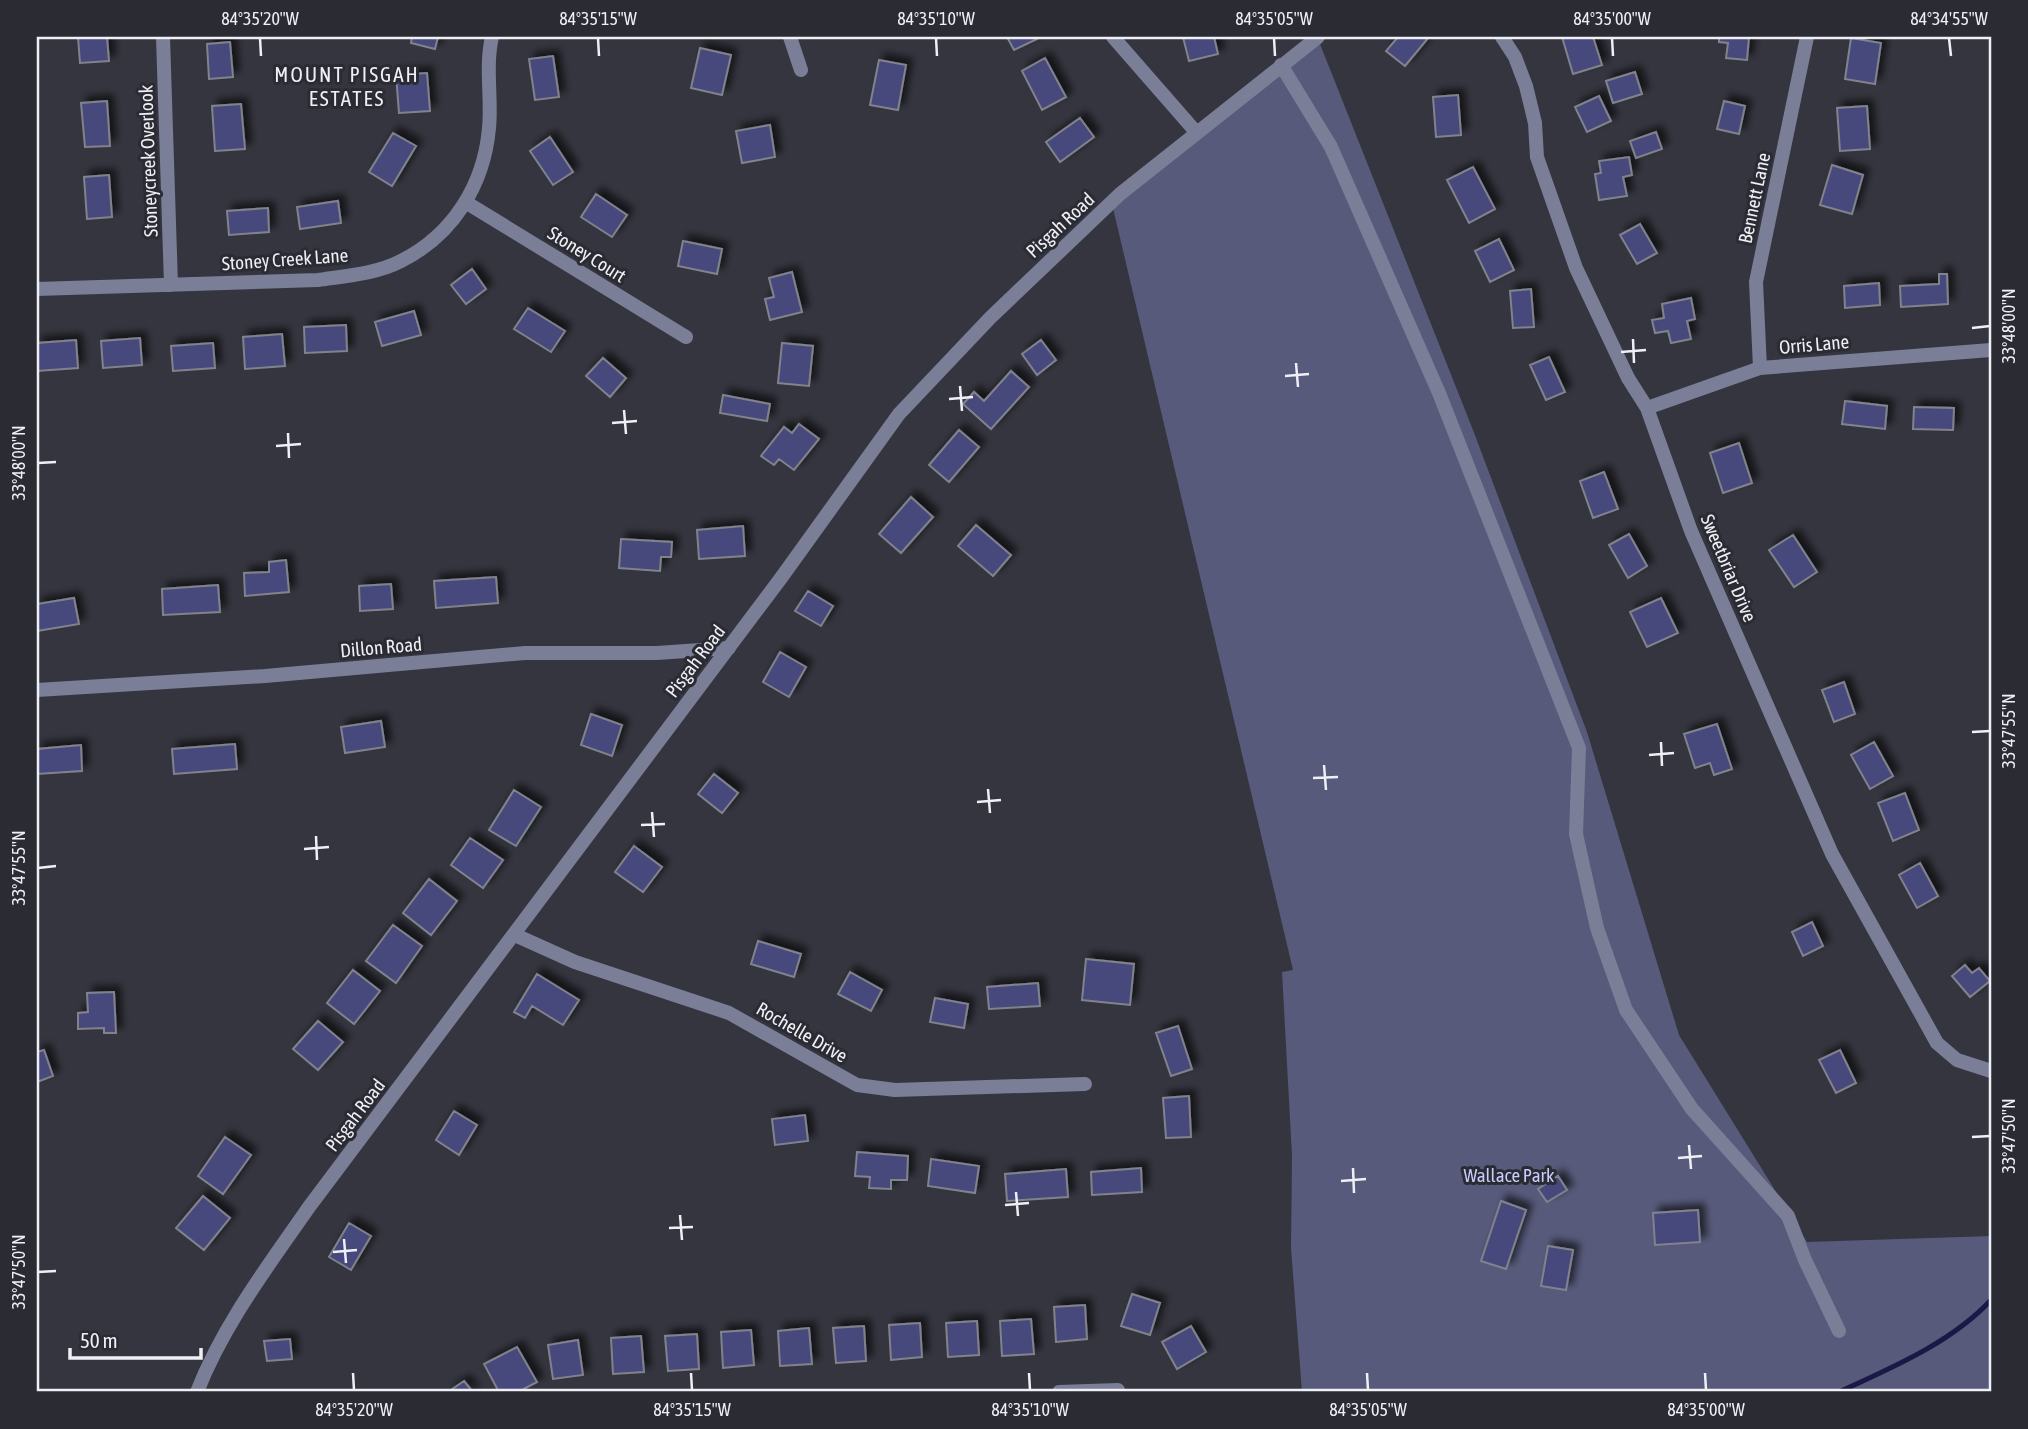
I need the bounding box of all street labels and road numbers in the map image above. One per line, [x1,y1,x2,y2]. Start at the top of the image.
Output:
street label: Stoneycreek Overlook [134,84,162,237]
street label: Bennett Lane [1734,151,1774,245]
street label: Pisgah Road [1022,188,1098,262]
street label: Stoney Court [544,221,630,287]
street label: Stoney Creek Lane [221,244,349,274]
street label: Orris Lane [1778,330,1850,358]
street label: Sweetbriar Drive [1697,511,1761,625]
street label: Pisgah Road [661,621,729,701]
street label: Dillon Road [339,632,423,662]
street label: Rochelle Drive [753,997,851,1067]
street label: Pisgah Road [321,1075,389,1155]

